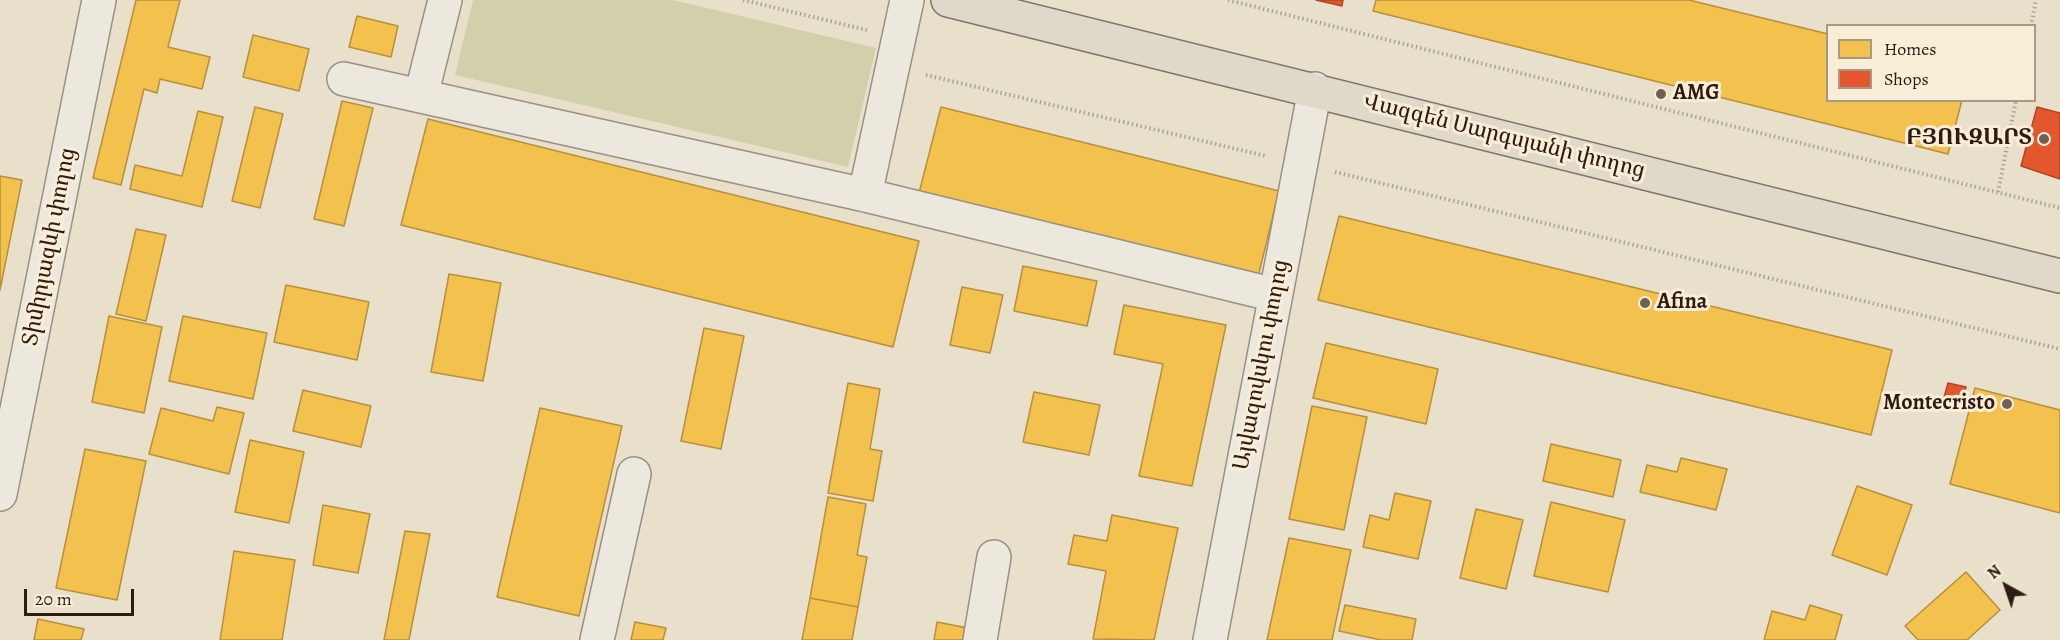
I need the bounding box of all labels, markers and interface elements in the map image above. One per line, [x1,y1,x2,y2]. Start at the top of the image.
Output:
legend [1826,24,2036,102]
text: Homes [1884,37,1936,61]
text: Shops [1884,67,1929,91]
place label: AMG [1673,81,1720,107]
marker: AMG [1654,87,1668,101]
street label: Վազգեն Սարգսյանի փողոց [1360,89,1648,185]
place label: ԲՅՈՒԶԱՐՏ [1906,126,2032,152]
marker: ԲՅՈՒԶԱՐՏ [2037,132,2051,146]
street label: Տիմիրյազևի փողոց [18,146,82,348]
street label: Այվազովսկու փողոց [1229,258,1295,472]
place label: Afina [1657,290,1707,316]
marker: Afina [1638,296,1652,310]
place label: Montecristo [1883,391,1995,417]
marker: Montecristo [2000,397,2014,411]
north arrow [1976,556,2036,616]
text: N [1983,560,2006,584]
scale bar [27,577,136,615]
text: 20 m [35,587,72,611]

